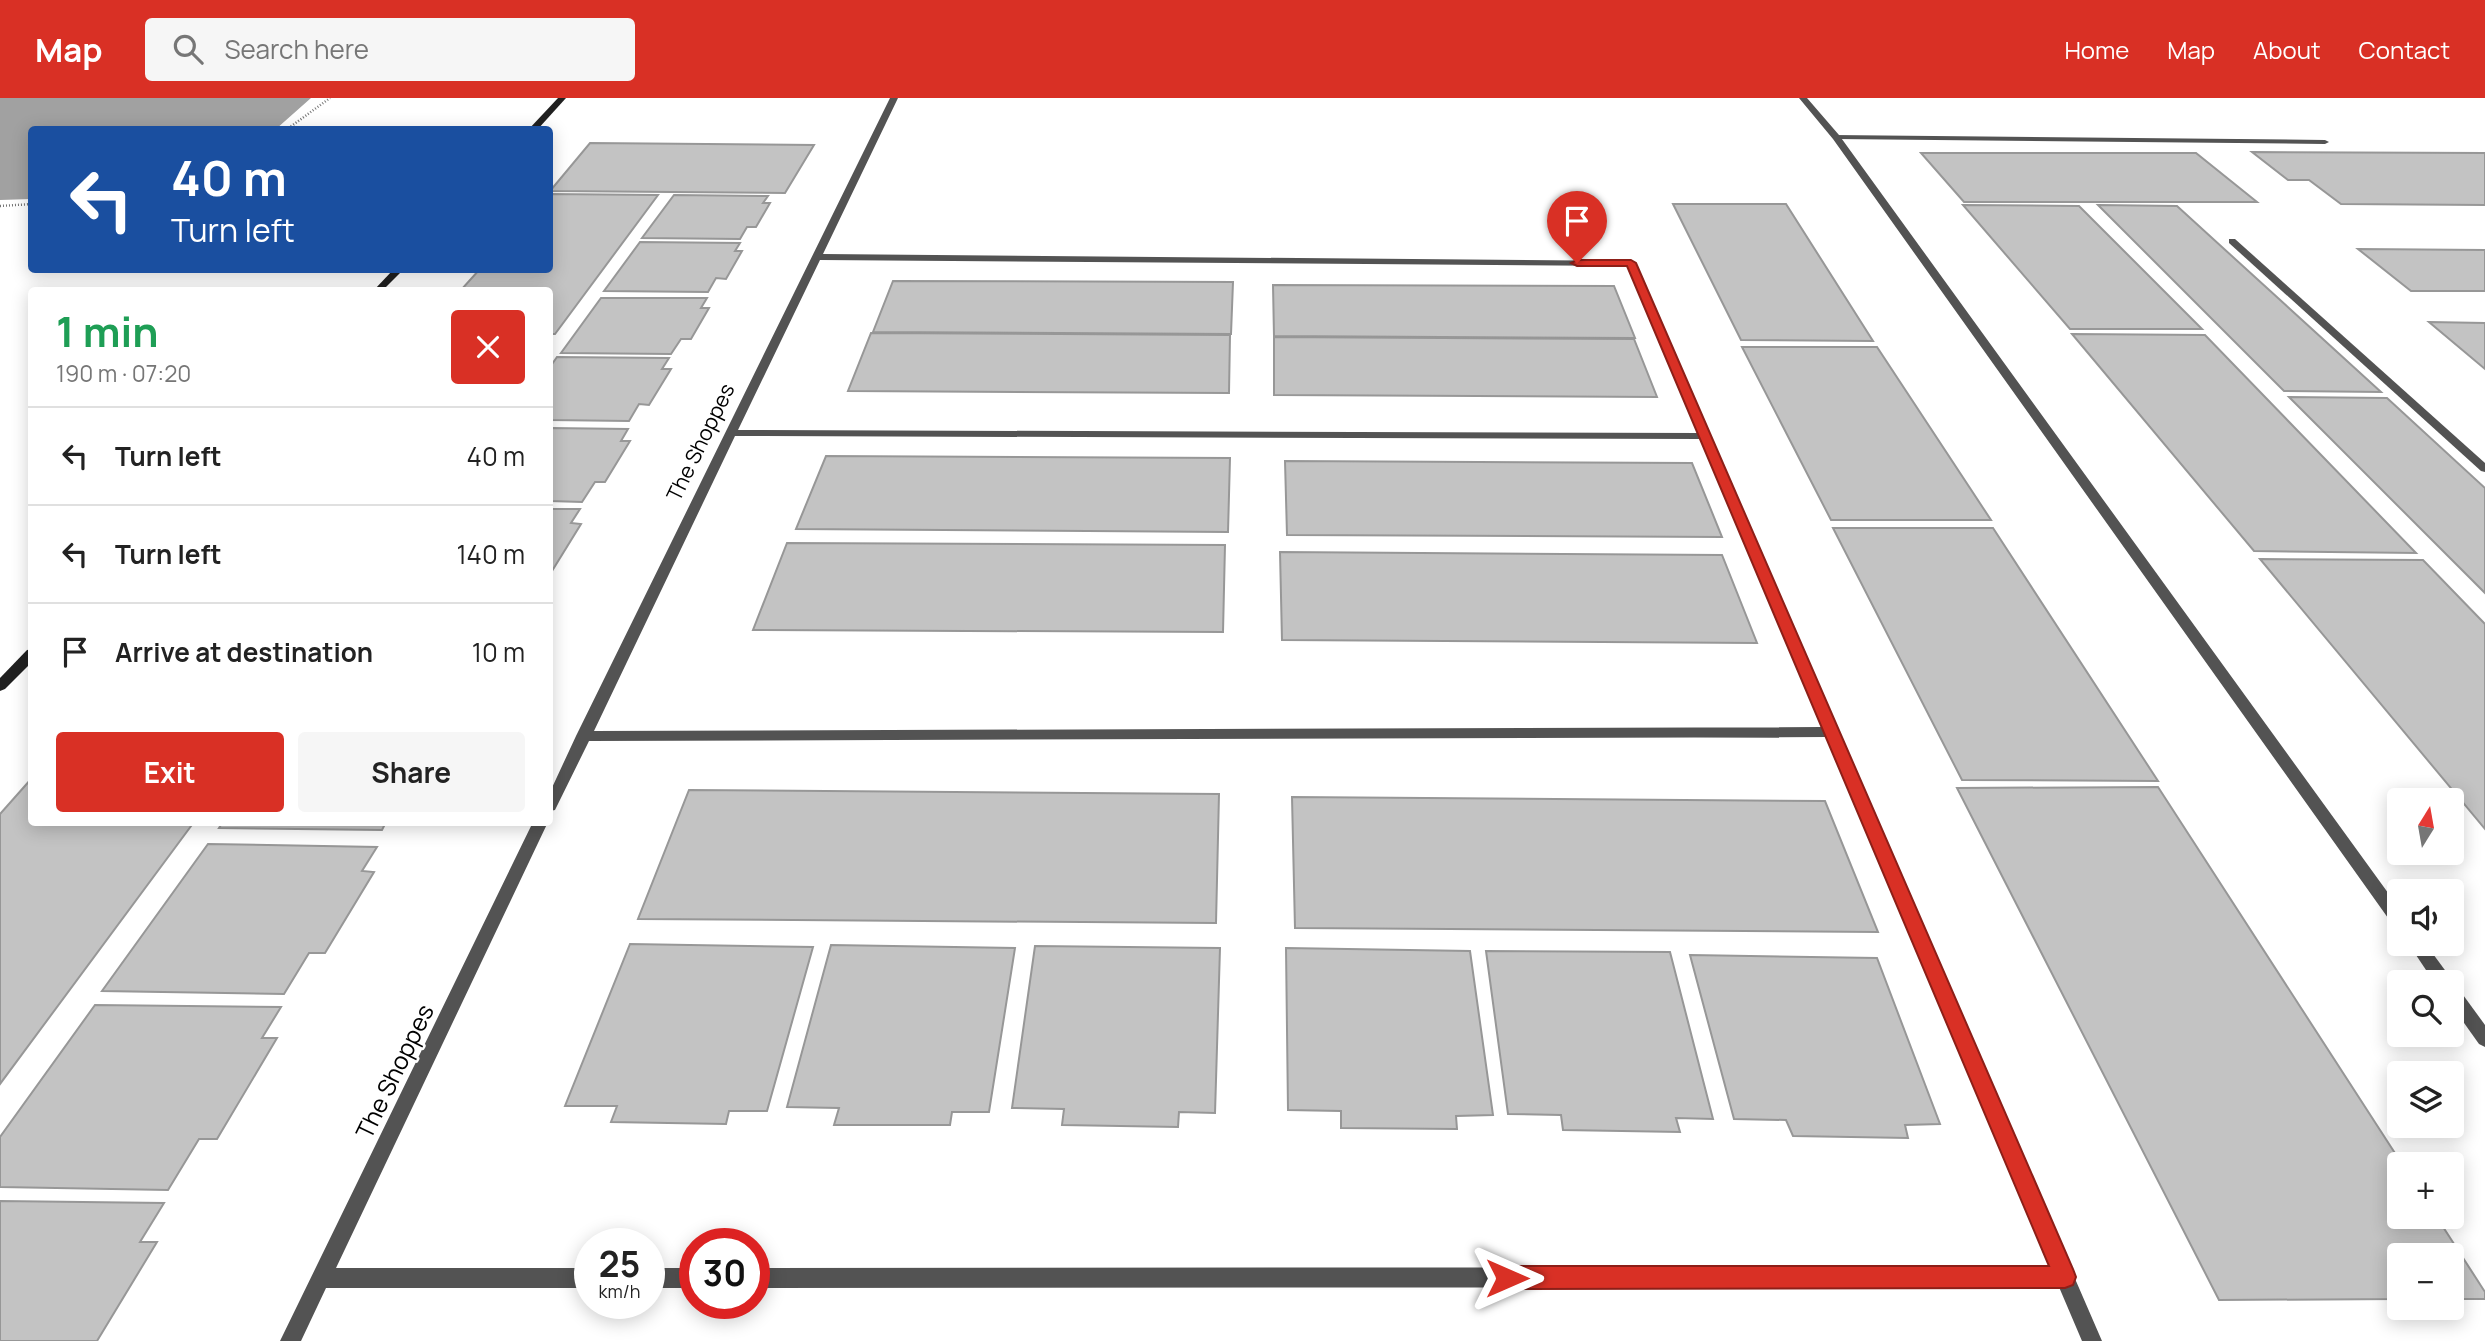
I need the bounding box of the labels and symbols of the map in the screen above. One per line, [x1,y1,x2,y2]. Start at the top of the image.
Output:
pin [1547,191,1607,263]
street label: The Shoppes [659,379,741,505]
north arrow [2387,788,2464,864]
street label: The Shoppes [347,998,441,1144]
speed limit sign: 30 [679,1228,770,1319]
position arrow [1470,1241,1544,1315]

